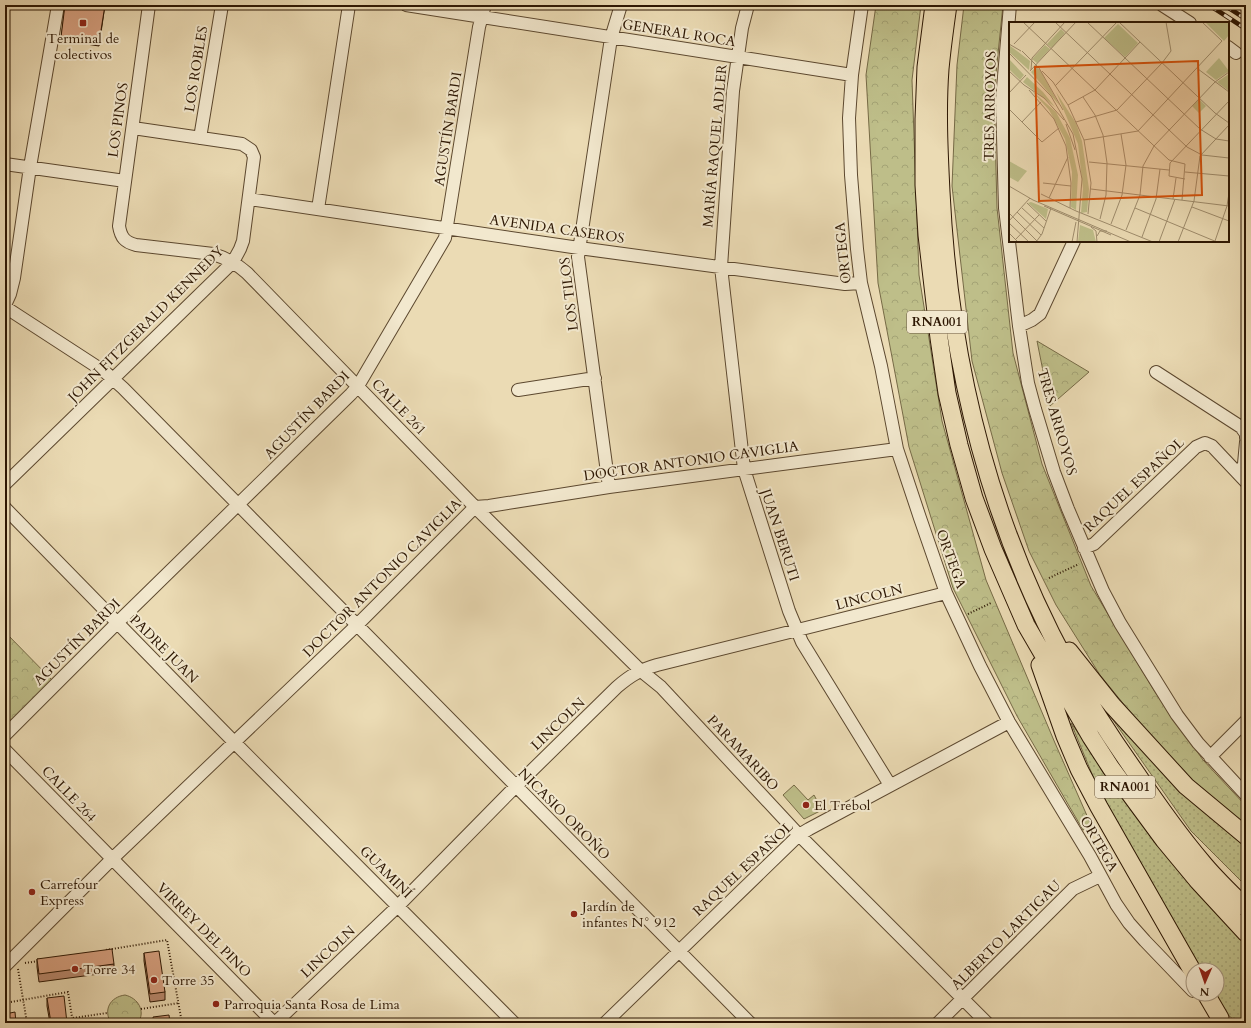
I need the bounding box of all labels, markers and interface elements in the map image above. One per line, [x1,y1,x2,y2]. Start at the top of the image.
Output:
street label: GENERAL ROCA [621,15,737,51]
marker: Terminal de colectivos [78,18,88,28]
inset map [1009,22,1229,242]
street label: LOS ROBLES [180,25,212,113]
place label: Terminal de colectivos [47,29,119,64]
street label: TRES ARROYOS [980,51,1000,161]
street label: MARÍA RAQUEL ADLER [698,63,732,228]
street label: AGUSTÍN BARDI [430,70,466,188]
street label: LOS PINOS [103,81,133,159]
street label: AVENIDA CASEROS [488,210,626,248]
street label: ORTEGA [830,221,856,285]
street label: JOHN FITZGERALD KENNEDY [62,241,229,408]
street label: LOS TILOS [555,256,583,332]
road number: RNA001 [907,311,967,333]
street label: TRES ARROYOS [1033,366,1081,478]
street label: AGUSTÍN BARDI [260,367,354,463]
street label: CALLE 261 [367,375,431,439]
street label: RAQUEL ESPAÑOL [1080,433,1189,536]
street label: DOCTOR ANTONIO CAVIGLIA [582,436,800,486]
street label: JUAN BERUTI [755,484,804,584]
street label: DOCTOR ANTONIO CAVIGLIA [299,495,465,661]
street label: ORTEGA [932,527,971,591]
street label: LINCOLN [834,579,905,614]
street label: AGUSTÍN BARDI [29,594,125,690]
street label: PADRE JUAN [126,611,202,687]
street label: LINCOLN [527,693,589,755]
street label: PARAMARIBO [703,711,783,795]
street label: CALLE 264 [37,762,101,826]
street label: NICASIO OROÑO [514,764,614,864]
road number: RNA001 [1095,776,1155,798]
place label: El Trebol [814,796,871,815]
marker: El Trebol [801,800,811,810]
street label: ORTEGA [1075,813,1123,876]
street label: RAQUEL ESPAÑOL [689,817,798,920]
street label: GUAMINÍ [356,842,417,903]
place label: Carrefour Express [40,875,99,910]
street label: ALBERTO LARTIGAU [947,876,1065,994]
street label: VIRREY DEL PINO [153,879,255,981]
marker: Carrefour Express [27,887,37,897]
place label: Jardín de infantes N° 912 [580,897,676,932]
marker: Jardín de infantes N° 912 [569,909,579,919]
street label: LINCOLN [297,922,360,982]
place label: Torre 34 [83,960,136,979]
north arrow [1185,962,1225,1002]
marker: Torre 34 [70,964,80,974]
place label: Torre 35 [162,971,215,990]
marker: Torre 35 [149,975,159,985]
text: N [1199,984,1210,999]
place label: Parroquia Santa Rosa de Lima [224,995,400,1014]
marker: Parroquia Santa Rosa de Lima [211,999,221,1009]

